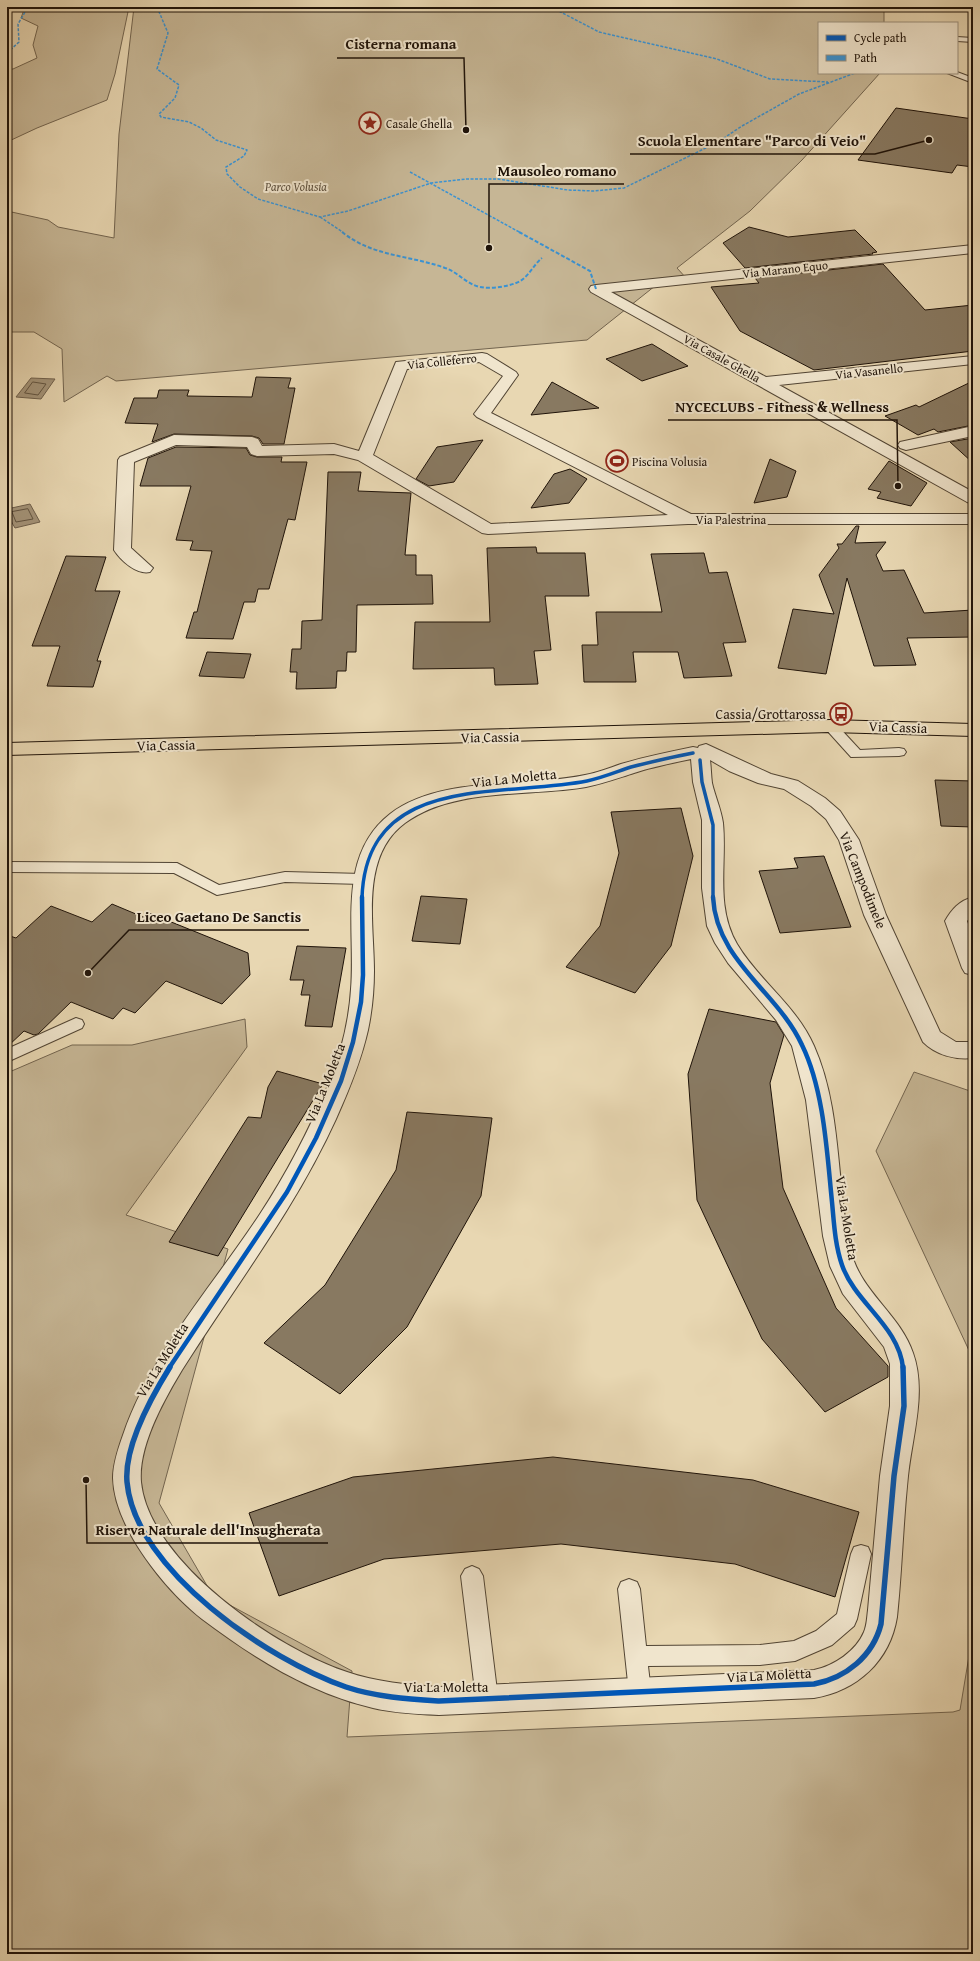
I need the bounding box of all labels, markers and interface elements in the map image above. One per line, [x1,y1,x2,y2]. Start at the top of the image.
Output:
legend [818,22,958,74]
text: Cycle path [854,29,907,46]
callout: Cisterna romana [337,31,464,58]
text: Cisterna romana [345,33,457,54]
text: Path [854,49,877,66]
place icon: Casale Ghella [357,110,383,136]
place label: Casale Ghella [386,115,452,132]
callout: Scuola Elementare "Parco di Veio" [630,127,875,154]
text: Scuola Elementare "Parco di Veio" [638,130,866,151]
callout: Mausoleo romano [489,157,624,184]
text: Mausoleo romano [498,160,616,181]
park label: Parco Volusia [264,178,327,195]
street label: Via Marano Equo [741,256,829,282]
street label: Via Casale Ghella [680,330,764,386]
street label: Via Colleferro [406,349,478,373]
street label: Via Vasanello [834,359,904,383]
callout: NYCECLUBS - Fitness & Wellness [668,393,897,420]
text: NYCECLUBS - Fitness & Wellness [675,396,889,417]
sports icon: Piscina Volusia [604,448,630,474]
place label: Piscina Volusia [632,453,708,470]
street label: Via Palestrina [696,511,767,528]
bus stop icon: Cassia/Grottarossa [828,701,854,727]
place label: Cassia/Grottarossa [716,704,826,724]
street label: Via Cassia [868,716,928,738]
street label: Via Cassia [460,726,520,748]
street label: Via Cassia [136,734,196,756]
street label: Via La Moletta [471,764,558,792]
street label: Via Campodimele [834,828,892,932]
callout: Liceo Gaetano De Sanctis [129,903,309,930]
text: Liceo Gaetano De Sanctis [137,906,301,927]
street label: Via La Moletta [300,1040,350,1126]
street label: Via La Moletta [830,1174,864,1262]
street label: Via La Moletta [131,1318,193,1401]
callout: Riserva Naturale dell'Insugherata [87,1516,328,1543]
text: Riserva Naturale dell'Insugherata [95,1519,321,1540]
street label: Via La Moletta [726,1663,812,1687]
street label: Via La Moletta [404,1677,489,1697]

